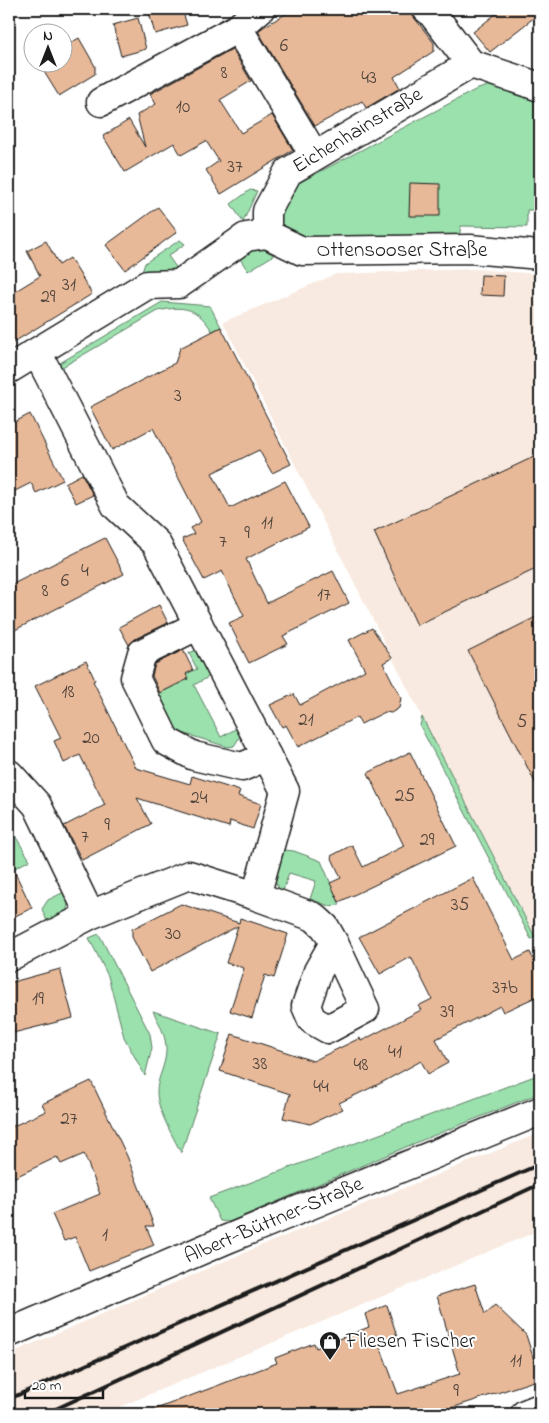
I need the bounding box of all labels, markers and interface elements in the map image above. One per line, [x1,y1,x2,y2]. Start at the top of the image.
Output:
north arrow [22,22,72,72]
text: N [43,26,53,47]
house number: 6 [280,33,288,60]
house number: 8 [220,60,228,87]
house number: 43 [361,65,377,92]
street label: Eichenhainstraße [287,80,429,182]
house number: 10 [176,94,190,121]
house number: 37 [227,154,243,181]
street label: Ottensooser Straße [317,236,488,266]
house number: 31 [62,272,76,299]
house number: 29 [40,284,56,311]
house number: 3 [174,383,182,410]
house number: 11 [261,510,273,537]
house number: 9 [244,520,250,547]
house number: 7 [219,529,227,556]
house number: 4 [81,558,89,585]
house number: 6 [61,568,69,595]
house number: 8 [41,578,49,605]
house number: 17 [317,582,331,609]
house number: 18 [61,679,75,706]
house number: 21 [298,707,314,734]
house number: 5 [517,709,528,736]
house number: 20 [82,725,100,752]
house number: 25 [395,783,415,810]
house number: 24 [190,785,208,812]
house number: 9 [104,812,110,839]
house number: 7 [81,824,89,851]
house number: 29 [419,827,435,854]
house number: 35 [451,892,469,919]
house number: 30 [165,921,181,948]
house number: 37b [492,975,518,1002]
house number: 19 [32,986,44,1013]
house number: 39 [440,999,454,1026]
house number: 41 [388,1039,402,1066]
house number: 38 [253,1051,267,1078]
house number: 48 [354,1052,368,1079]
house number: 44 [313,1074,329,1101]
house number: 27 [60,1106,78,1133]
street label: Albert-Büttner-Straße [180,1170,369,1272]
house number: 1 [102,1222,108,1249]
place label: Fliesen Fischer [345,1327,476,1357]
shop icon: Fliesen Fischer [318,1330,342,1361]
house number: 11 [510,1348,522,1375]
scale bar [25,1368,102,1400]
text: 20 m [32,1375,62,1397]
house number: 9 [453,1378,459,1405]

